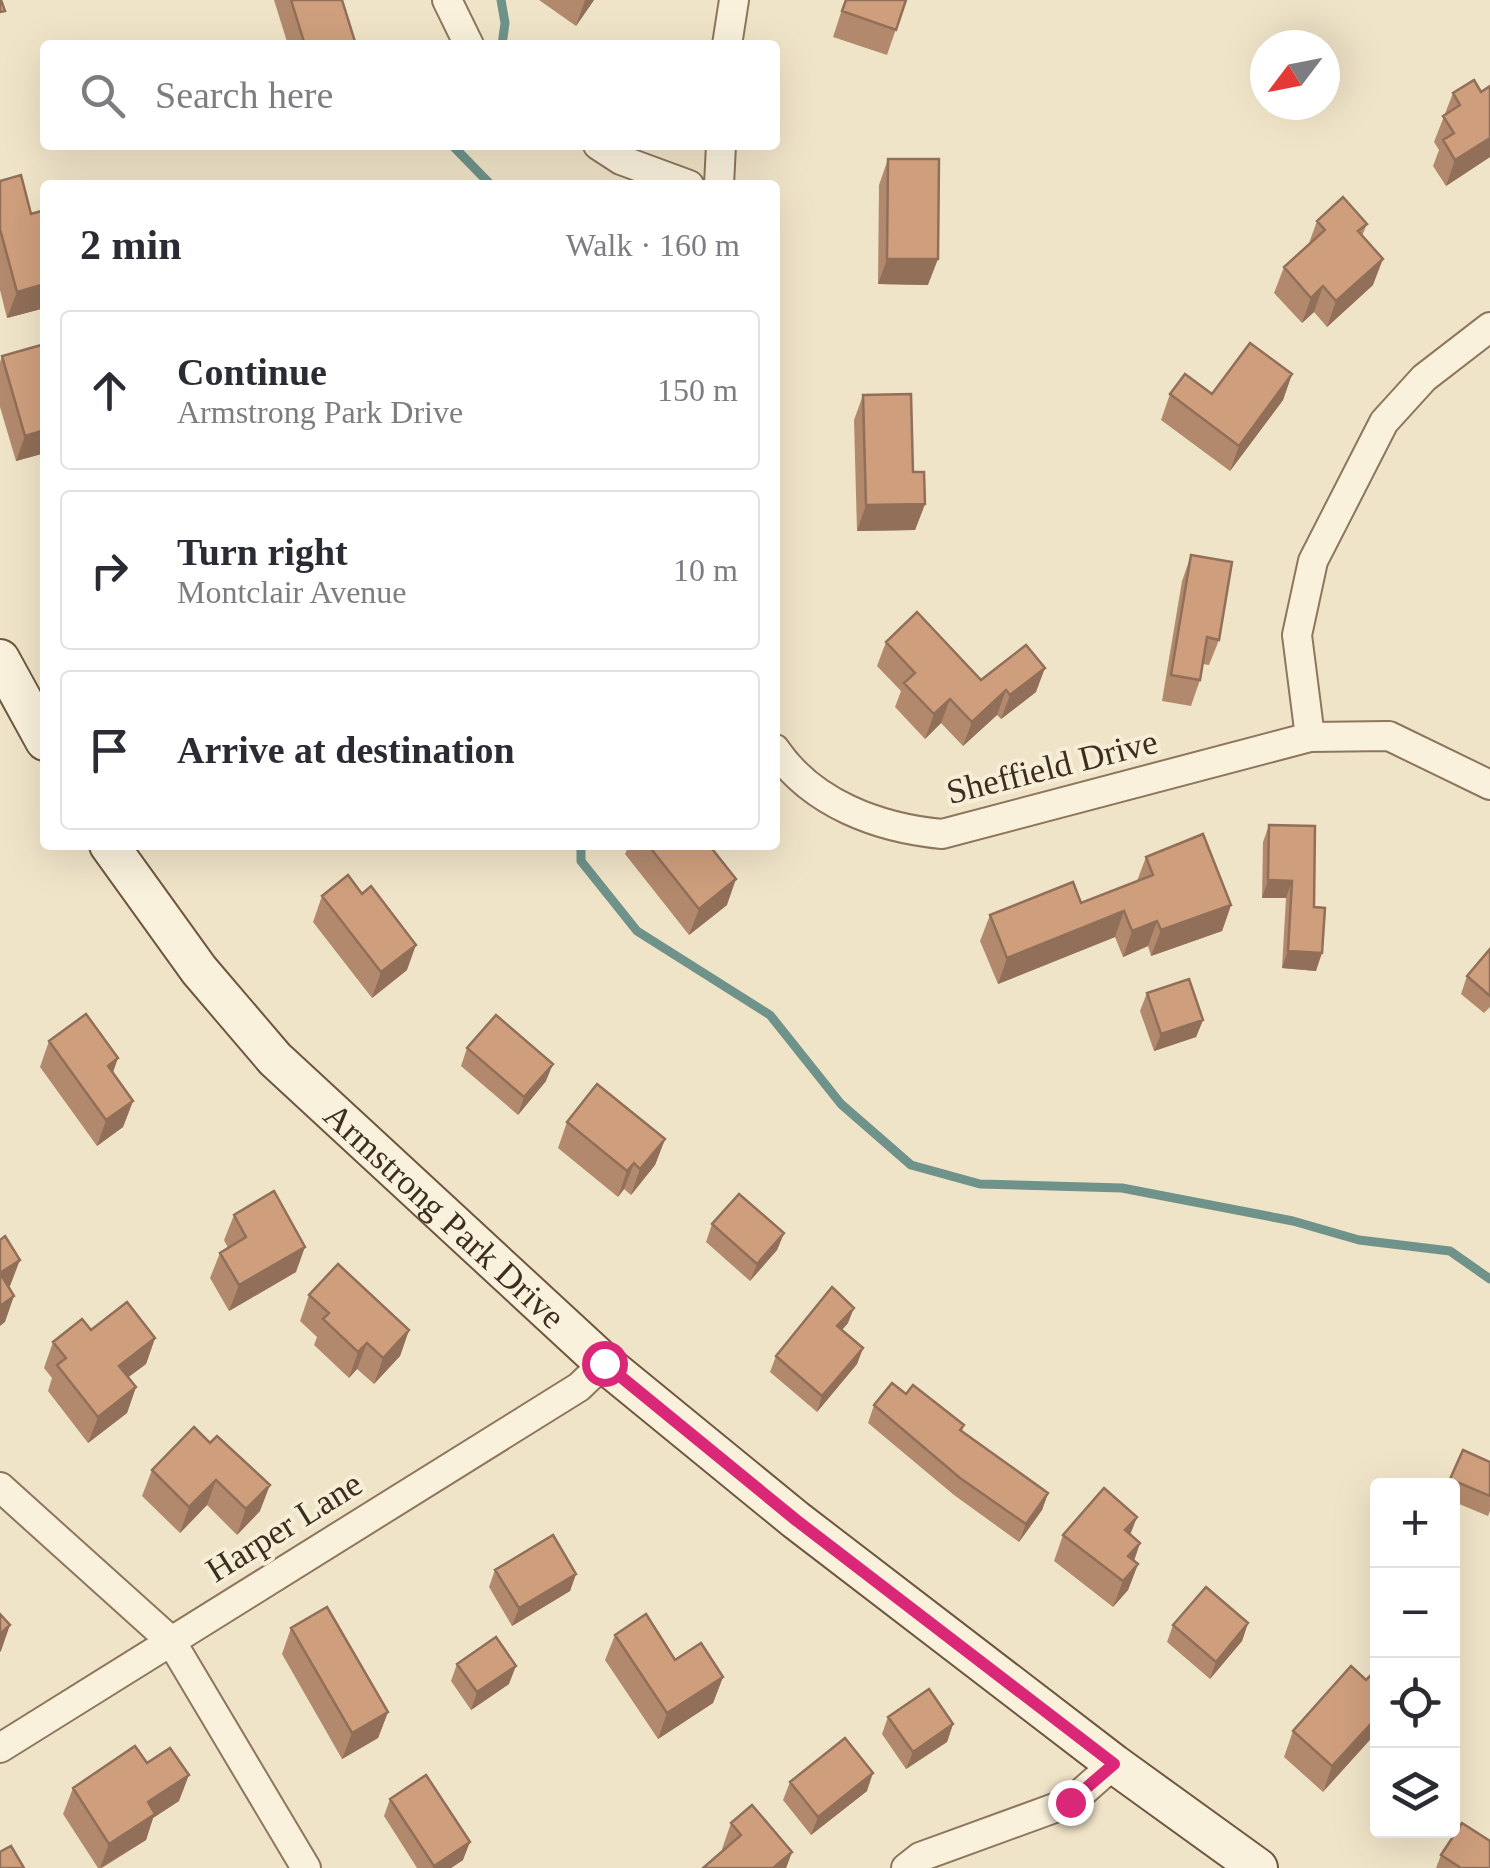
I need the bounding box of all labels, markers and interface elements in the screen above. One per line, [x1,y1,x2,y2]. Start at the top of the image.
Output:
north arrow [1250,30,1340,120]
search box [40,40,780,150]
icon: search [75,68,130,123]
text: Search here [155,74,333,116]
text: 2 min [80,222,182,268]
text: Walk · 160 m [566,227,740,263]
text: Continue [177,351,327,393]
icon: ahead [82,363,137,418]
text: 150 m [657,372,738,408]
text: Armstrong Park Drive [177,394,463,430]
text: Turn right [177,531,348,573]
icon: right [82,543,137,598]
text: 10 m [673,552,738,588]
text: Montclair Avenue [177,574,407,610]
street label: Sheffield Drive [942,722,1162,812]
icon: arrive [82,723,137,778]
text: Arrive at destination [177,729,515,771]
street label: Armstrong Park Drive [316,1095,573,1336]
route start [582,1341,628,1387]
street label: Harper Lane [199,1464,369,1590]
map controls [1370,1478,1460,1838]
button: + [1370,1478,1460,1568]
button: − [1370,1568,1460,1658]
button: locate [1370,1658,1460,1748]
button: layers [1370,1748,1460,1838]
route end [1048,1780,1094,1826]

